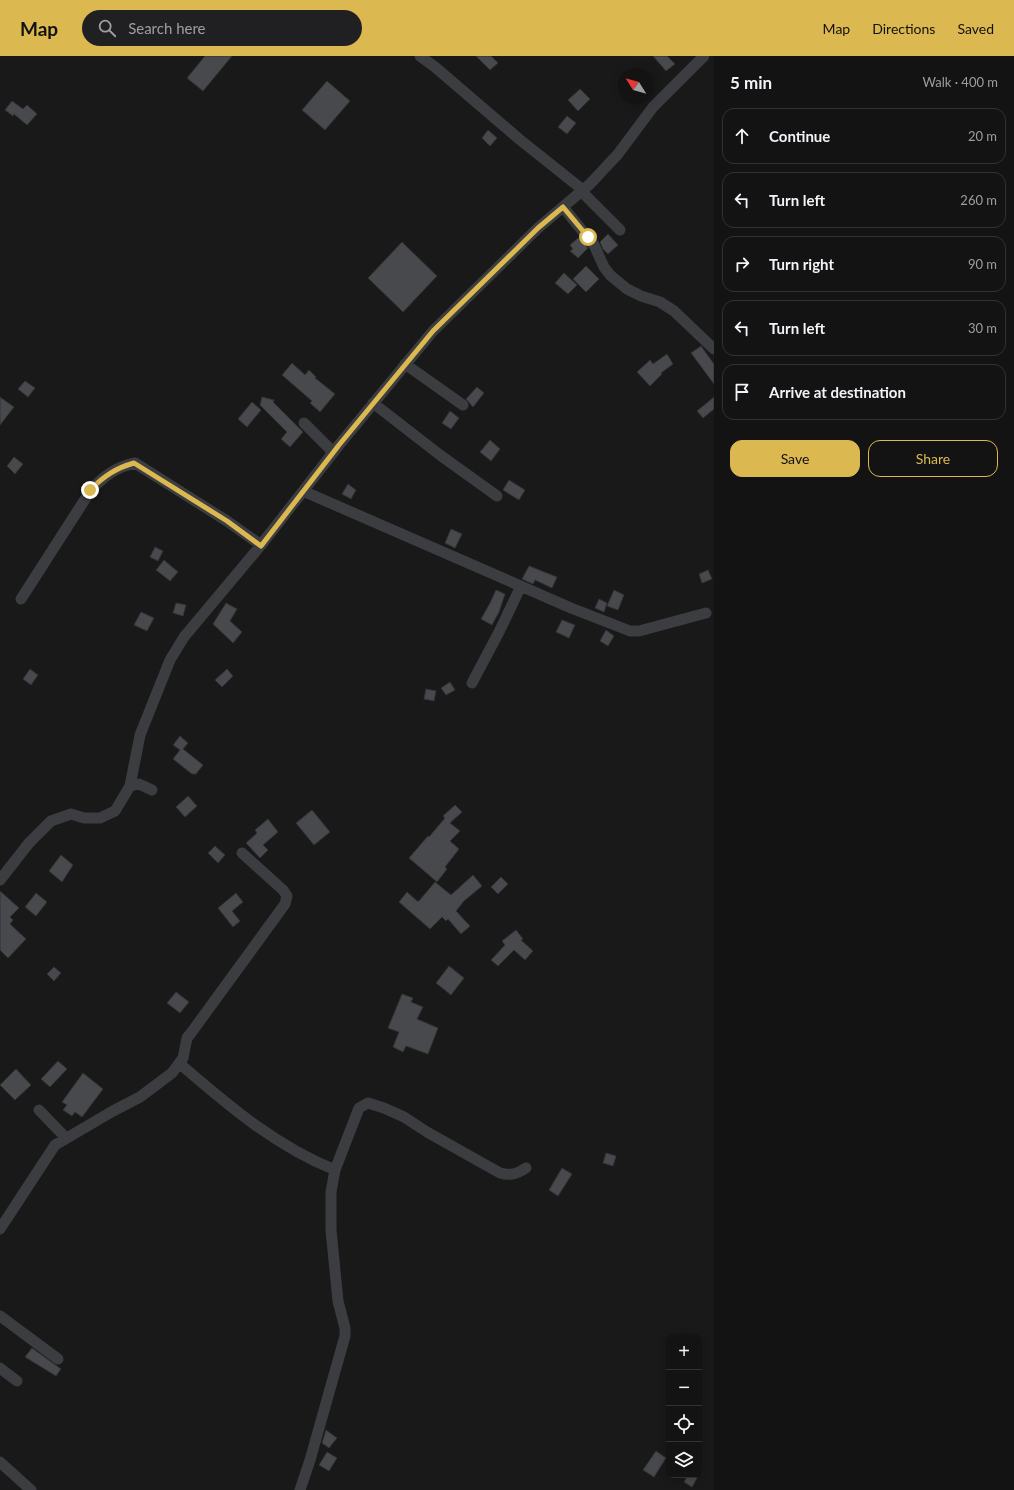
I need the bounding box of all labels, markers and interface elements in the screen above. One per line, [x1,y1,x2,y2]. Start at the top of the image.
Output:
search box [82,10,362,46]
text: Map [20,17,58,40]
icon: search [96,17,118,39]
text: Search here [128,19,206,37]
text: Map [823,20,850,37]
text: Directions [872,20,935,37]
text: Saved [957,20,994,37]
north arrow [618,68,654,104]
text: 5 min [730,72,772,93]
text: Walk · 400 m [922,74,998,90]
icon: ahead [731,125,753,147]
text: Continue [769,127,830,145]
text: 20 m [968,128,997,144]
icon: left [731,189,753,211]
text: Turn left [769,191,825,209]
text: 260 m [960,192,997,208]
route start [579,228,597,246]
icon: right [731,253,753,275]
text: Turn right [769,255,834,273]
text: 90 m [968,256,997,272]
icon: left [731,317,753,339]
text: Turn left [769,319,825,337]
text: 30 m [968,320,997,336]
icon: arrive [731,381,753,403]
text: Arrive at destination [769,383,906,401]
button: Save [730,440,860,477]
button: Share [868,440,998,477]
route end [81,481,99,499]
map controls [666,1334,702,1478]
button: + [666,1334,702,1370]
button: − [666,1370,702,1406]
button: locate [666,1406,702,1442]
button: layers [666,1442,702,1478]

